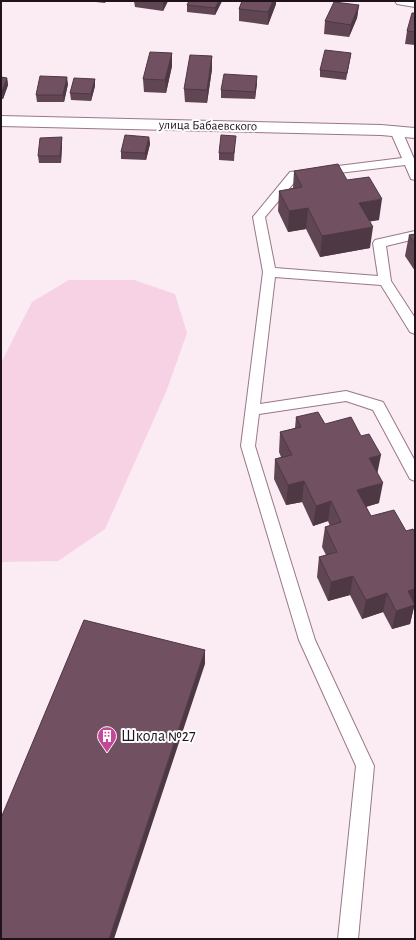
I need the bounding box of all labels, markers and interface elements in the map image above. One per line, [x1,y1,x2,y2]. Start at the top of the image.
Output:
street label: улица Бабаевского [158,119,257,133]
building icon: Школа №27 [96,725,118,753]
place label: Школа №27 [121,728,196,744]

